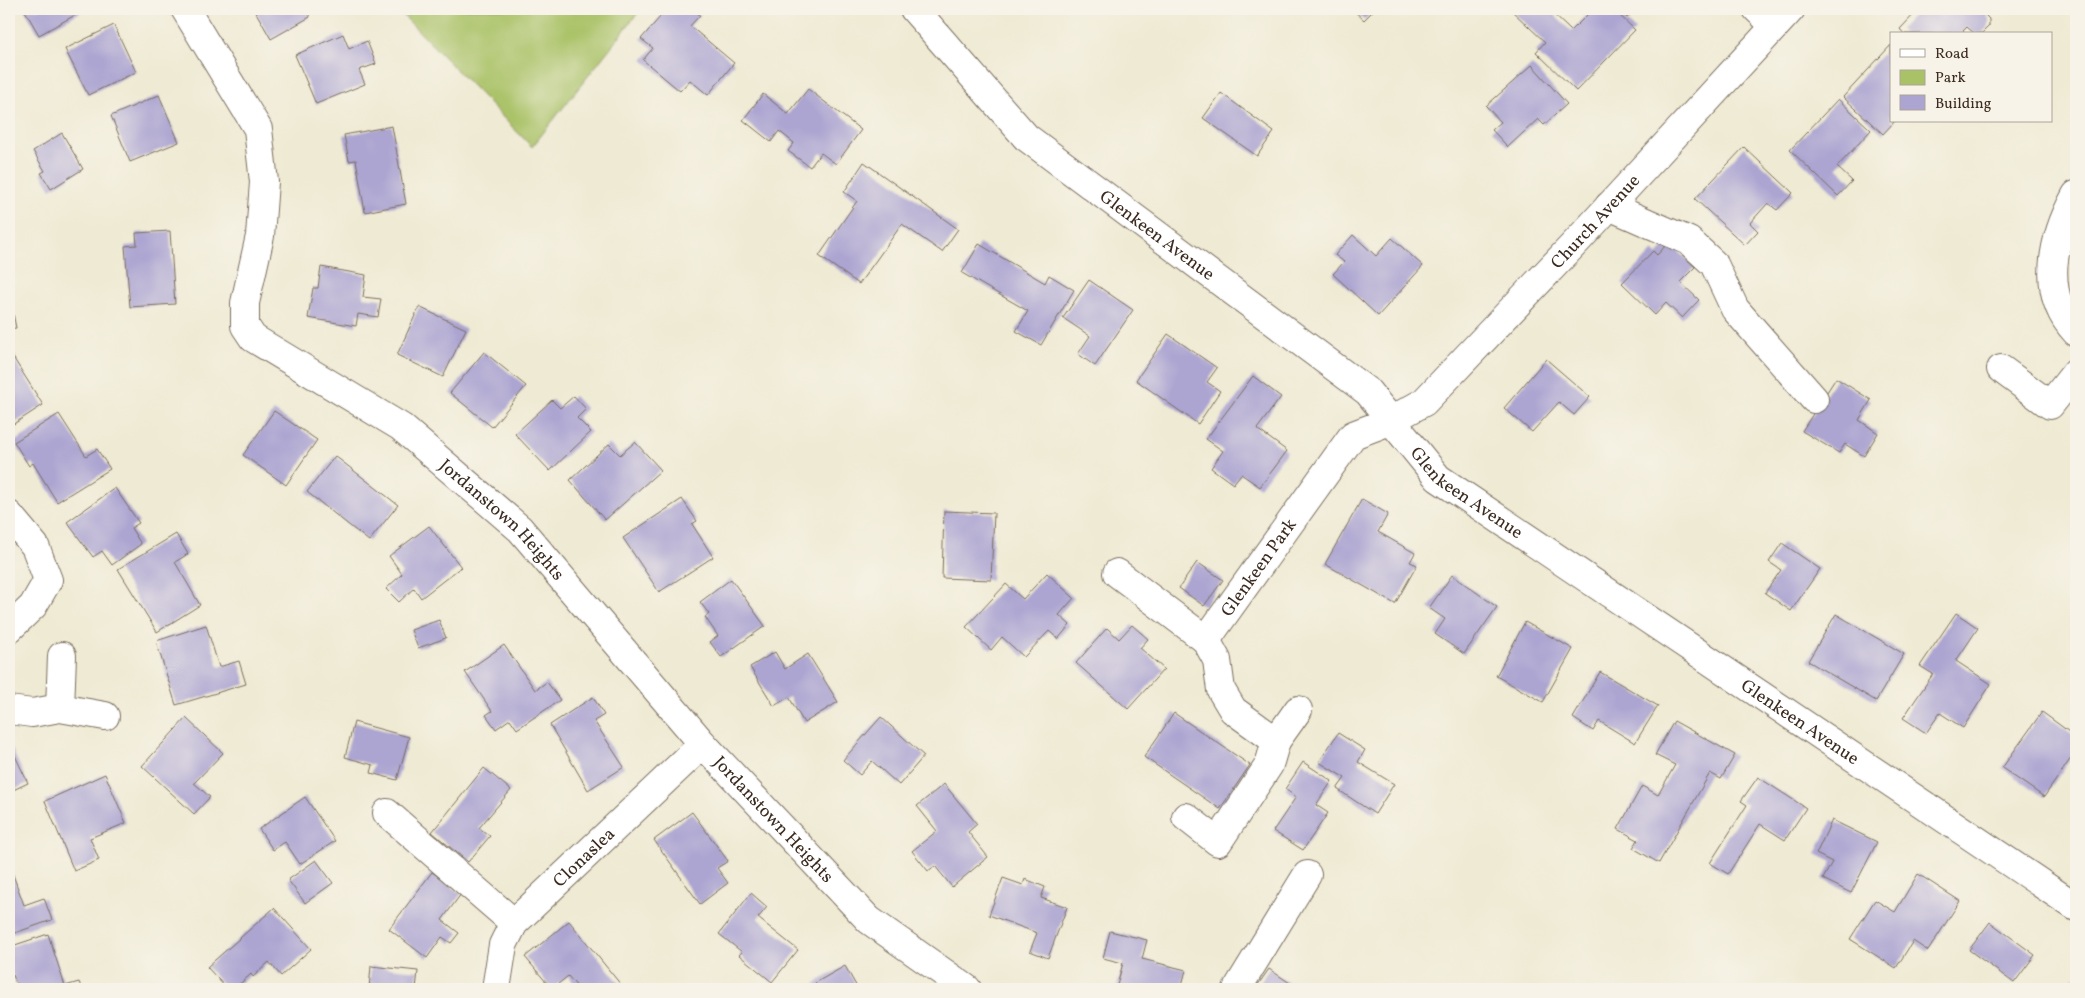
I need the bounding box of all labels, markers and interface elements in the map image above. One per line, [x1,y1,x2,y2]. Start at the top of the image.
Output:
legend [1890,32,2052,122]
text: Road [1935,44,1969,65]
text: Park [1935,68,1966,89]
text: Building [1935,94,1992,115]
street label: Church Avenue [1546,169,1647,275]
street label: Glenkeen Avenue [1094,185,1219,287]
street label: Glenkeen Avenue [1403,442,1527,546]
street label: Jordanstown Heights [433,454,570,586]
street label: Glenkeen Park [1216,514,1303,622]
street label: Glenkeen Avenue [1735,674,1863,772]
street label: Jordanstown Heights [707,751,839,889]
street label: Clonaslea [548,823,621,894]

